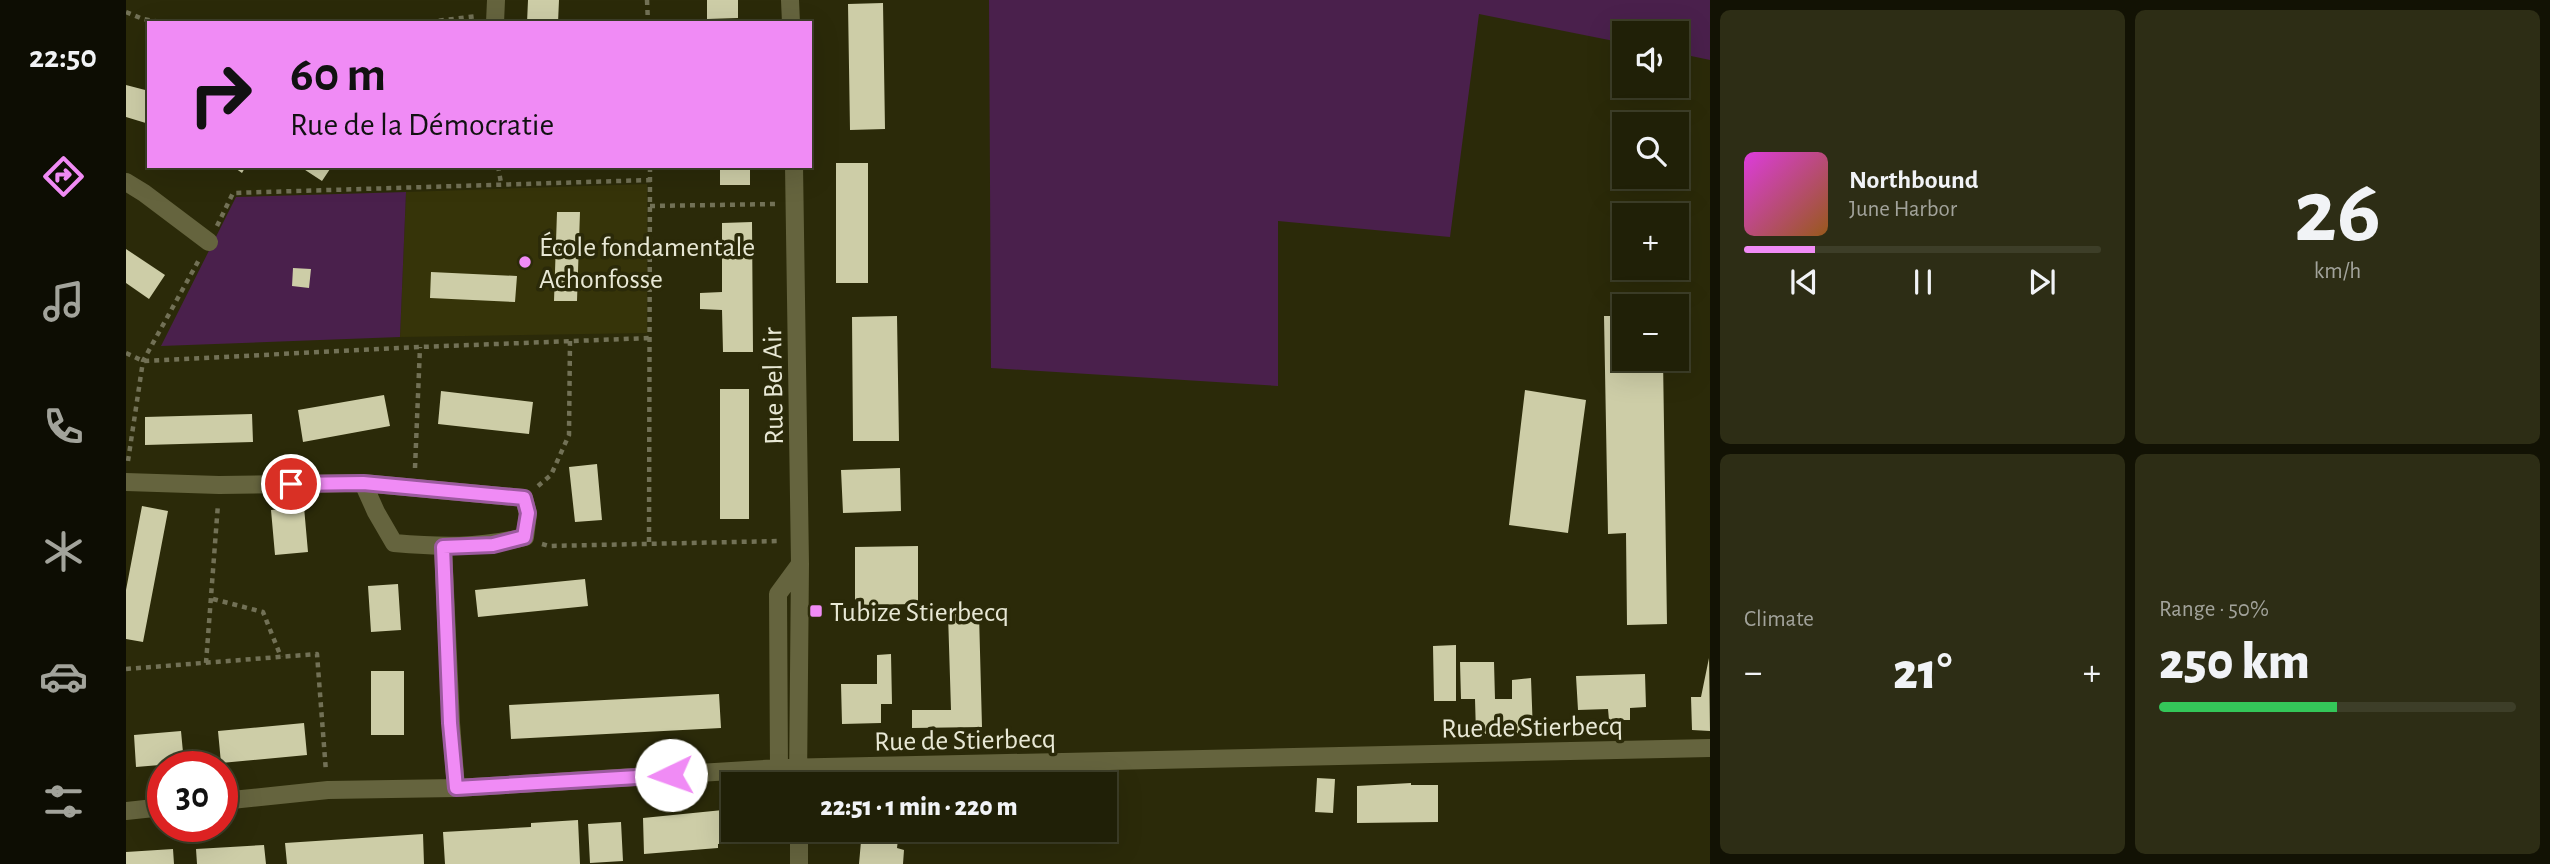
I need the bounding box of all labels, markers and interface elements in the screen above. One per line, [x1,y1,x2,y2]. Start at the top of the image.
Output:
map controls [1612,21,1689,371]
button: sound [1612,21,1689,98]
text: 22:50 [29,41,97,73]
icon: right [175,49,266,140]
text: 60 m [290,51,386,100]
text: Rue de la Démocratie [290,109,554,141]
button: search [1612,112,1689,189]
icon: directions [39,152,88,201]
text: Northbound [1849,167,1978,193]
text: 26 [2294,167,2381,258]
text: June Harbor [1849,198,1957,221]
button: + [1612,203,1689,280]
place label: École fondamentale Achonfosse [539,231,755,294]
marker: École fondamentale Achonfosse [517,254,533,270]
text: km/h [2314,260,2361,283]
icon: previous [1785,263,1823,301]
icon: pause [1904,263,1942,301]
icon: next [2023,263,2061,301]
icon: music [39,277,88,326]
button: − [1612,294,1689,371]
street label: Rue Bel Air [759,327,789,445]
icon: phone [39,402,88,451]
pin [261,454,321,514]
icon: arrive [272,465,310,503]
icon: climate [39,527,88,576]
text: Range · 50% [2159,598,2269,621]
place label: Tubize Stierbecq [830,599,1009,627]
marker: Tubize Stierbecq [808,603,824,619]
text: Climate [1744,608,1814,631]
text: 250 km [2159,636,2310,688]
text: 21° [1893,646,1952,698]
icon: car [39,652,88,701]
text: − [1744,654,1762,692]
text: + [2083,654,2101,692]
street label: Rue de Stierbecq [1441,712,1623,744]
street label: Rue de Stierbecq [874,725,1056,757]
position arrow [634,738,708,812]
speed limit sign: 30 [147,751,238,842]
icon: filters [39,777,88,826]
text: 22:51 · 1 min · 220 m [820,794,1018,820]

